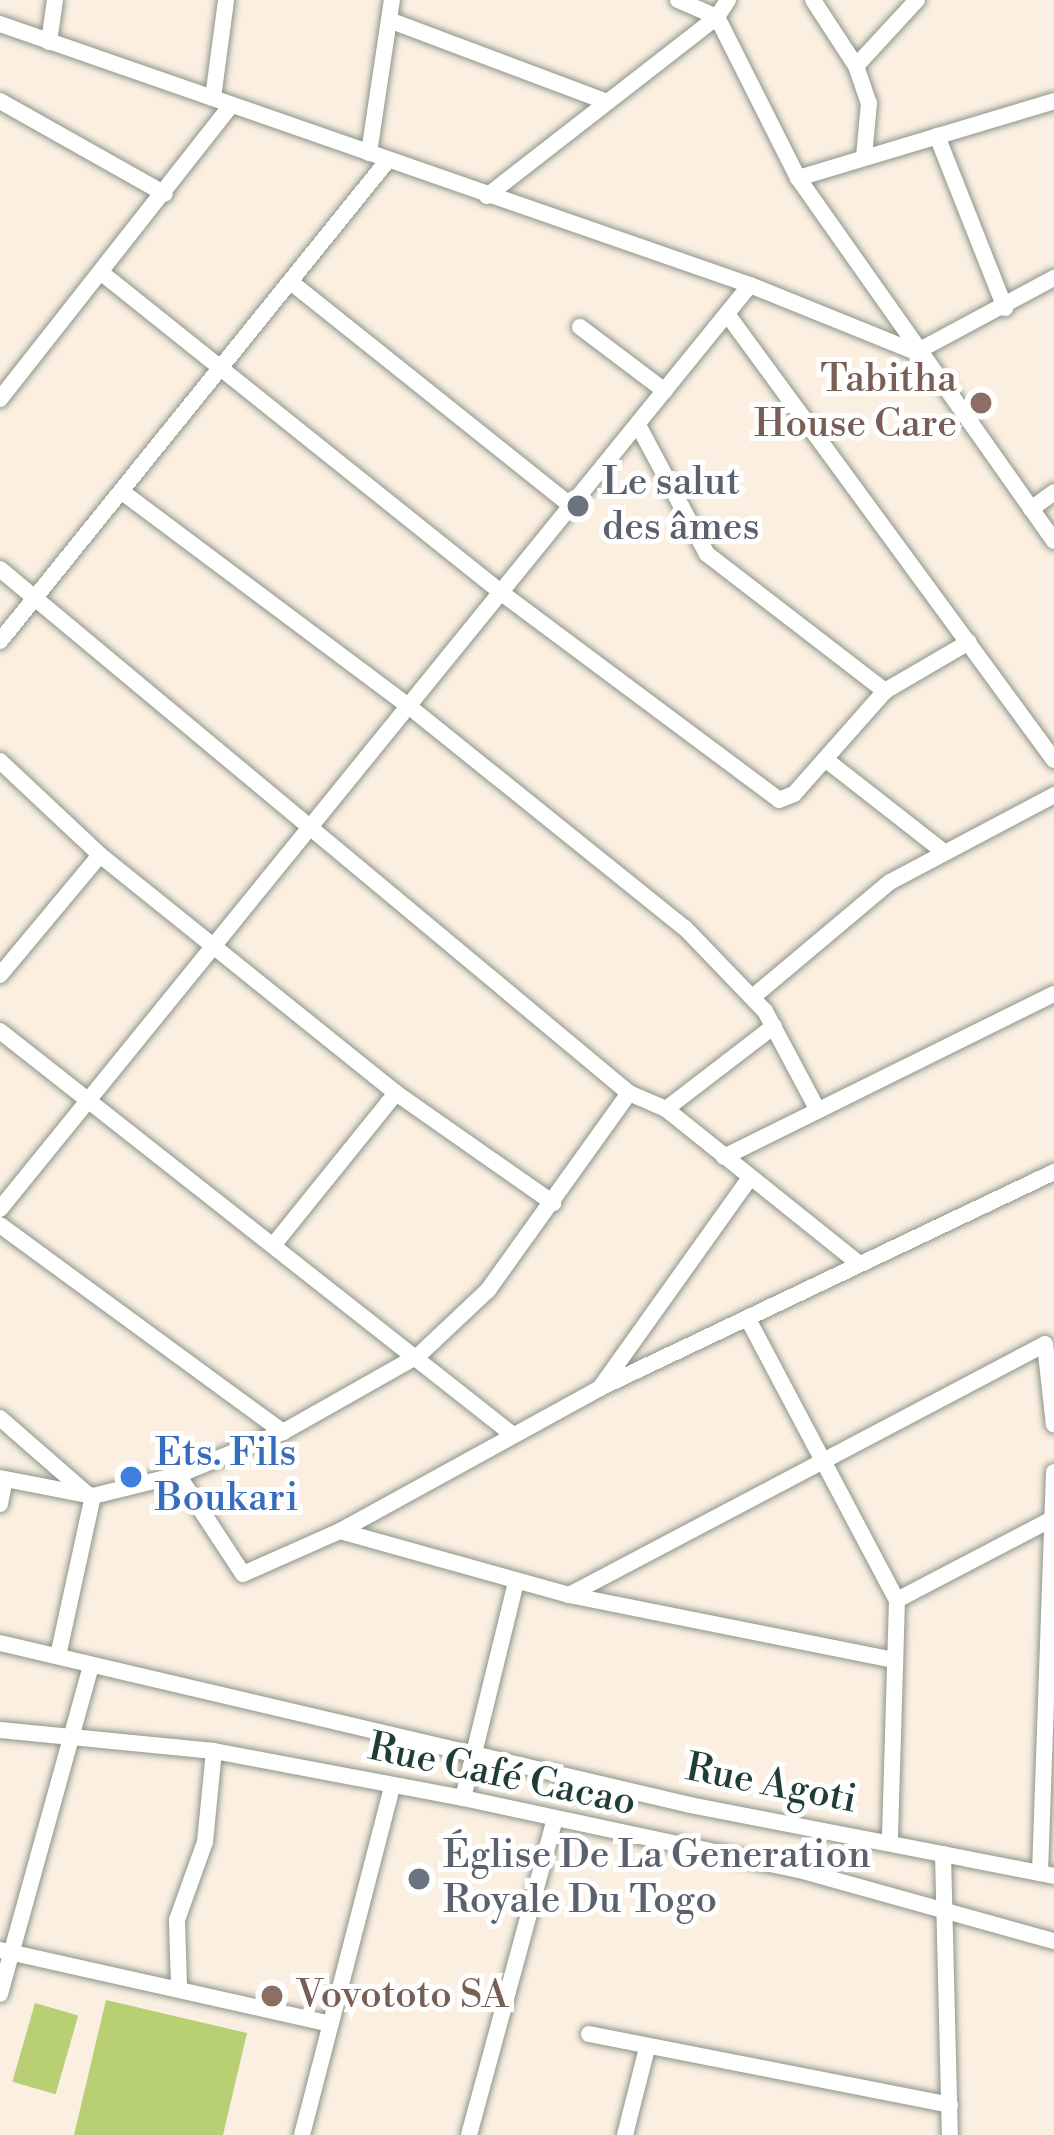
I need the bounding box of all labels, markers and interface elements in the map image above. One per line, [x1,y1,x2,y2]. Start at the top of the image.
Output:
place label: Tabitha House Care [754,358,957,449]
marker: Tabitha House Care [968,390,994,416]
place label: Le salut des âmes [602,461,760,552]
marker: Le salut des âmes [565,493,591,519]
place label: Ets. Fils Boukari [155,1432,298,1523]
marker: Ets. Fils Boukari [118,1464,144,1490]
street label: Rue Café Cacao [364,1725,640,1827]
street label: Rue Agoti [682,1746,860,1824]
place label: Église De La Generation Royale Du Togo [443,1834,871,1925]
marker: Église De La Generation Royale Du Togo [406,1866,432,1892]
place label: Vovototo SA [296,1973,508,2019]
marker: Vovototo SA [259,1983,285,2009]

